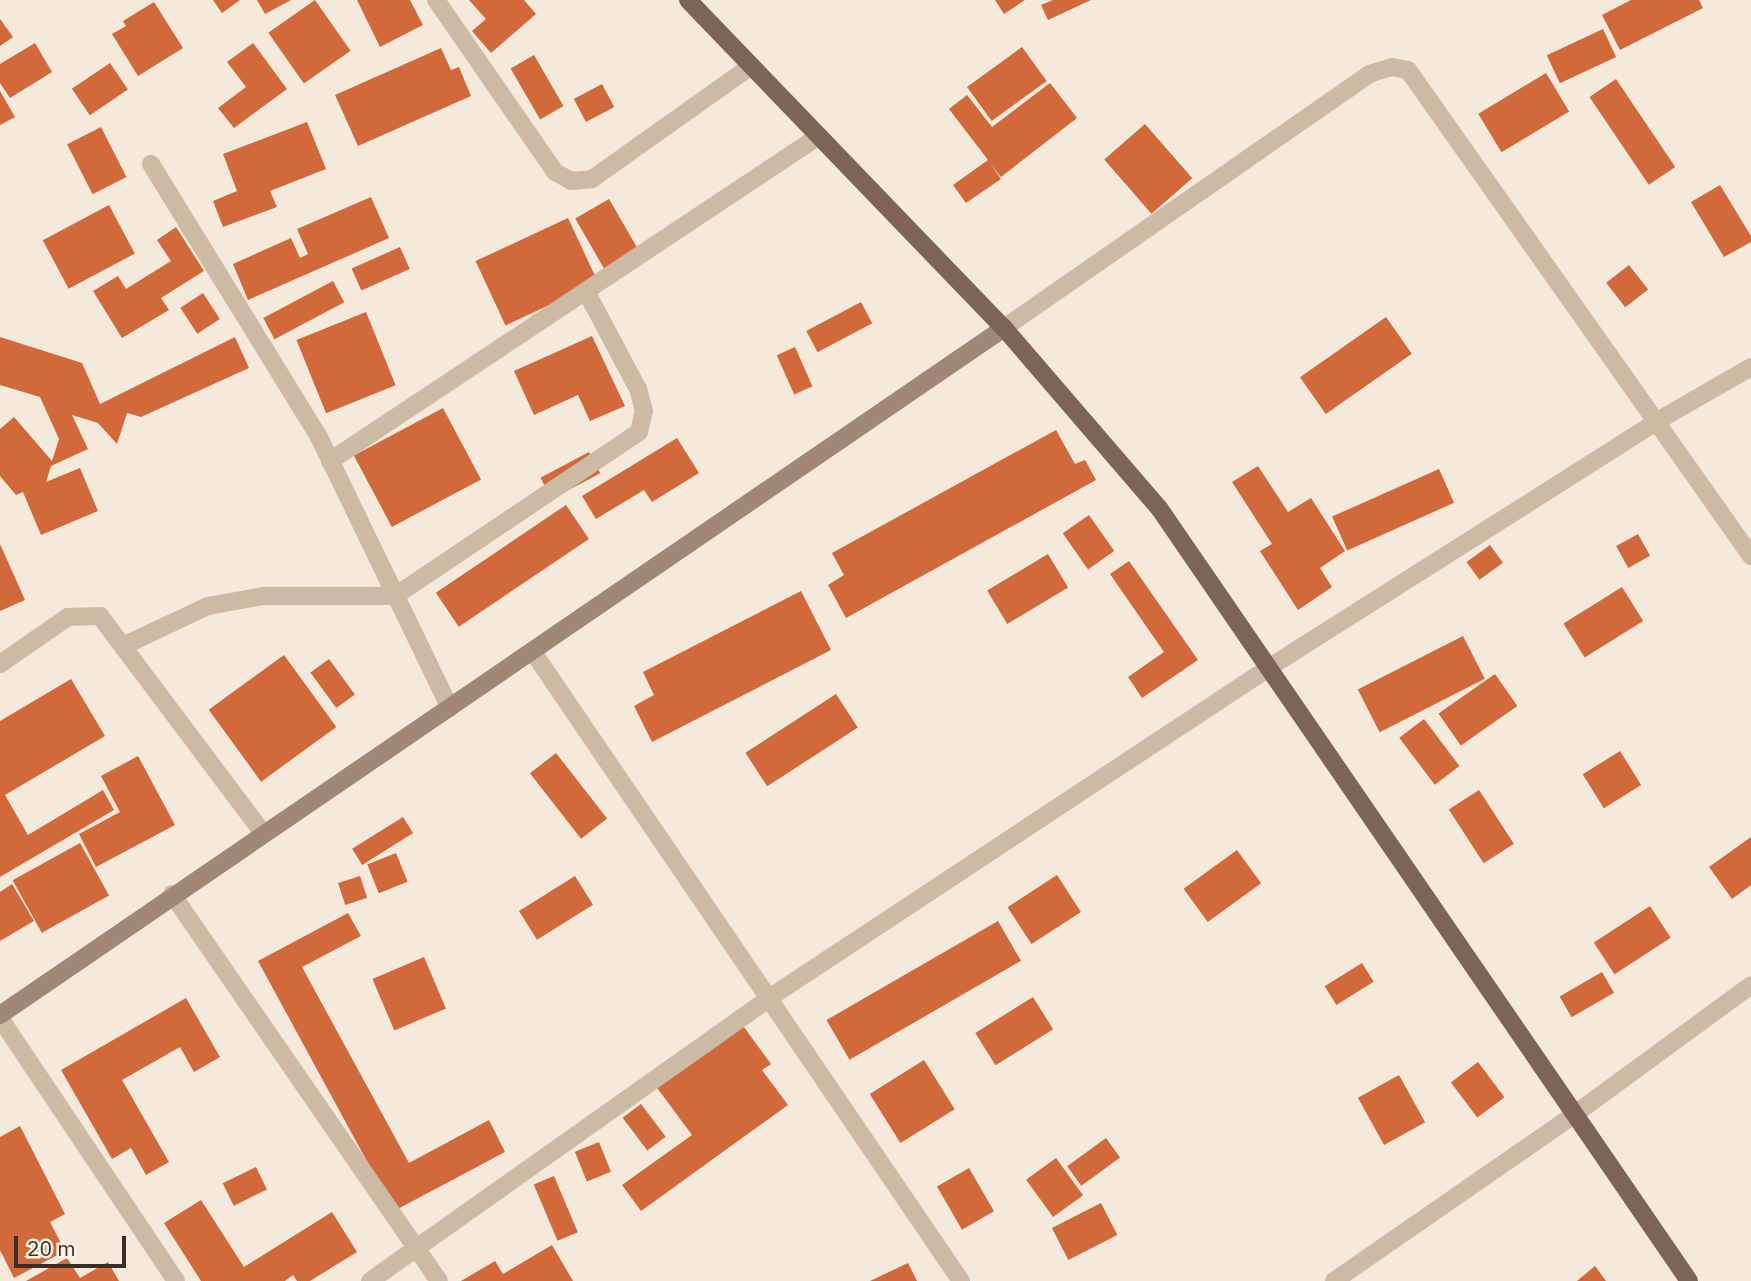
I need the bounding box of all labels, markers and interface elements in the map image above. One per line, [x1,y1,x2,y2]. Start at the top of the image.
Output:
scale bar [18,1222,130,1266]
text: 20 m [27,1234,76,1262]

